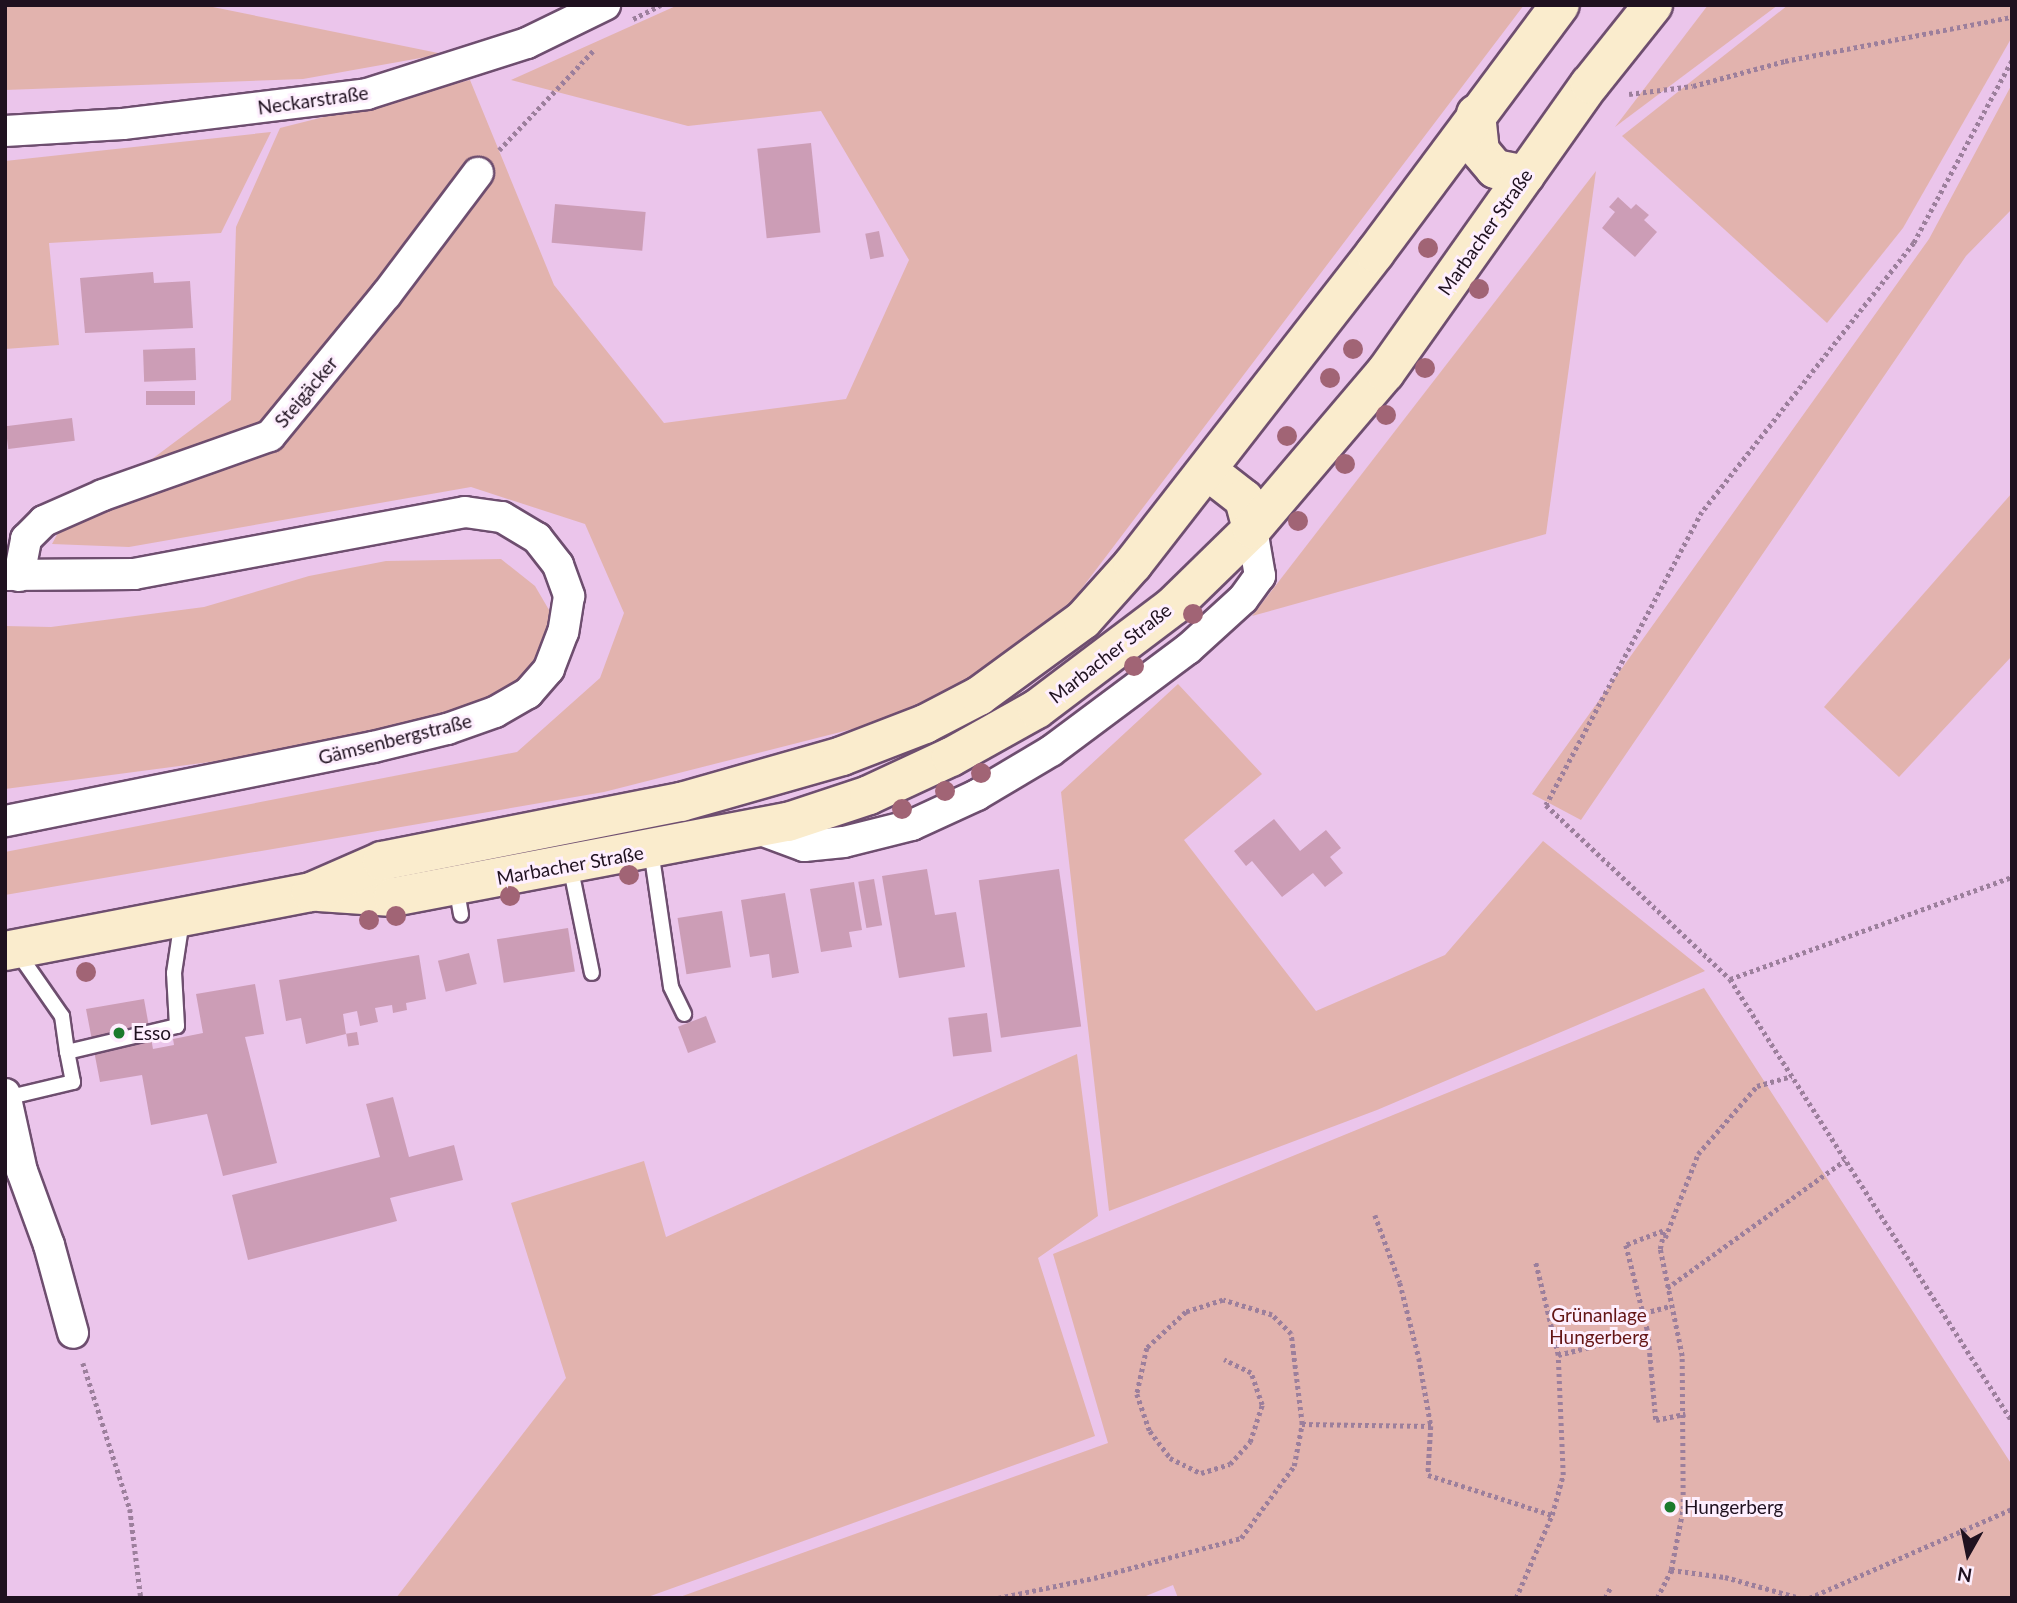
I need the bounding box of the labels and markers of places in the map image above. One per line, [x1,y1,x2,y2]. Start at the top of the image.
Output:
place label: Esso [133,1022,171,1044]
marker: Esso [111,1025,127,1041]
place label: Hungerberg [1684,1496,1783,1518]
marker: Hungerberg [1662,1499,1678,1515]

